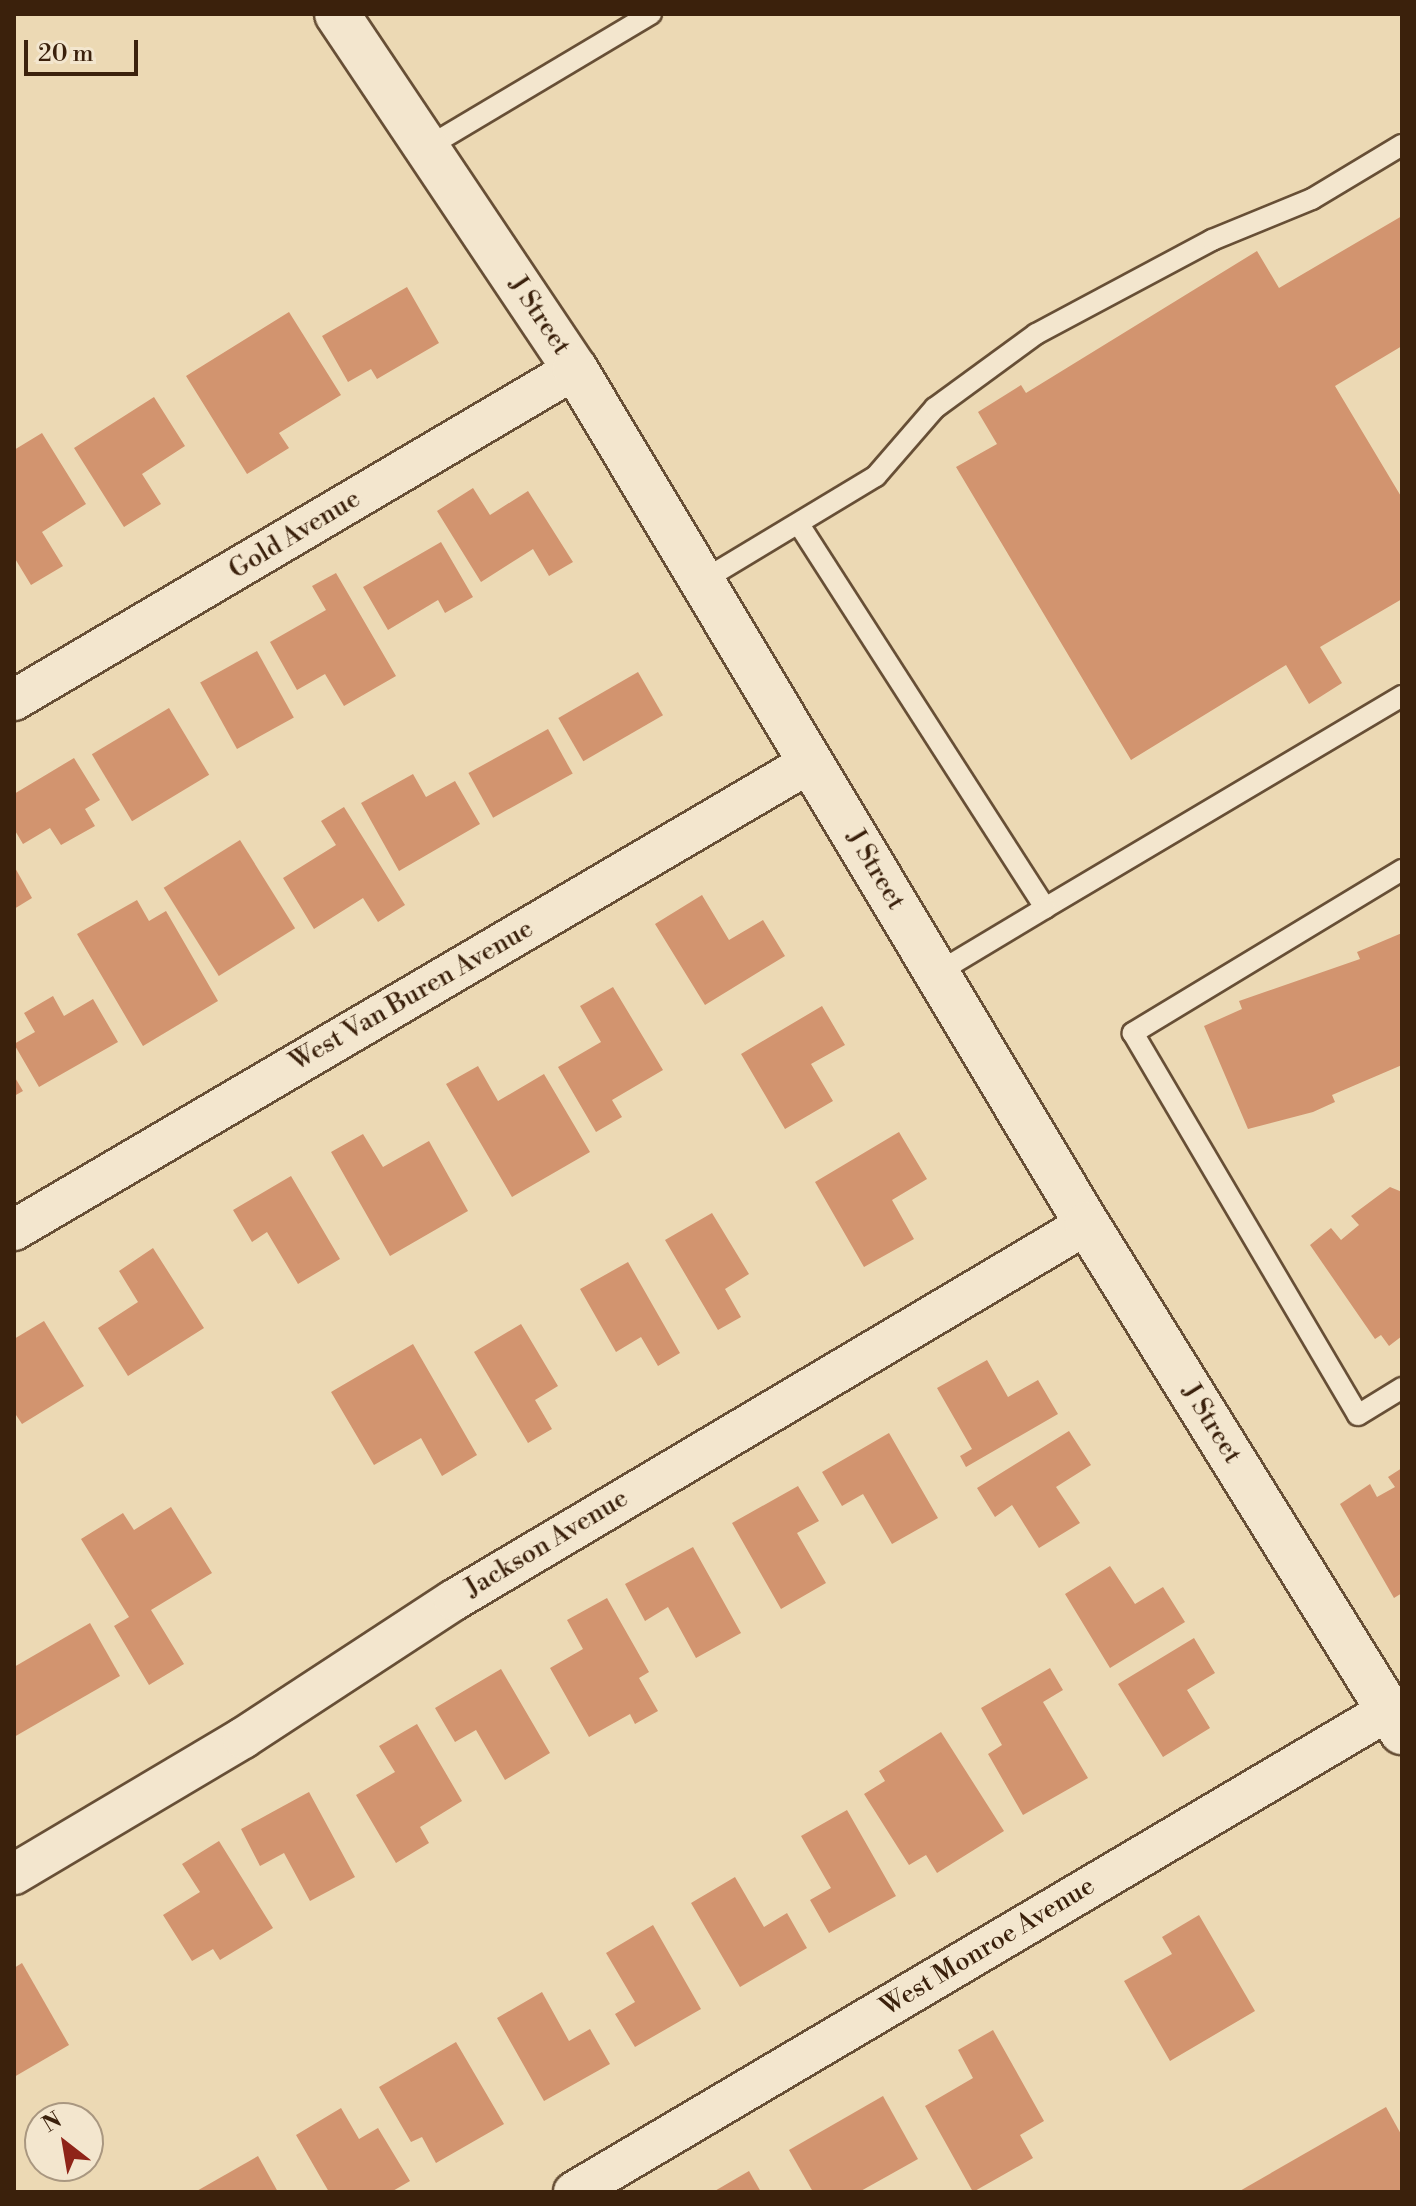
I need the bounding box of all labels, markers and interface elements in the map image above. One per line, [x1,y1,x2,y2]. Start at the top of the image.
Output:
scale bar [28,24,142,74]
text: 20 m [38,39,94,69]
street label: J Street [501,271,577,361]
street label: Gold Avenue [224,484,366,586]
street label: J Street [839,824,911,916]
street label: West Van Buren Avenue [285,914,539,1078]
street label: J Street [1174,1378,1248,1470]
street label: Jackson Avenue [460,1483,634,1605]
street label: West Monroe Avenue [875,1871,1101,2023]
north arrow [24,2102,104,2182]
text: N [38,2107,67,2139]

